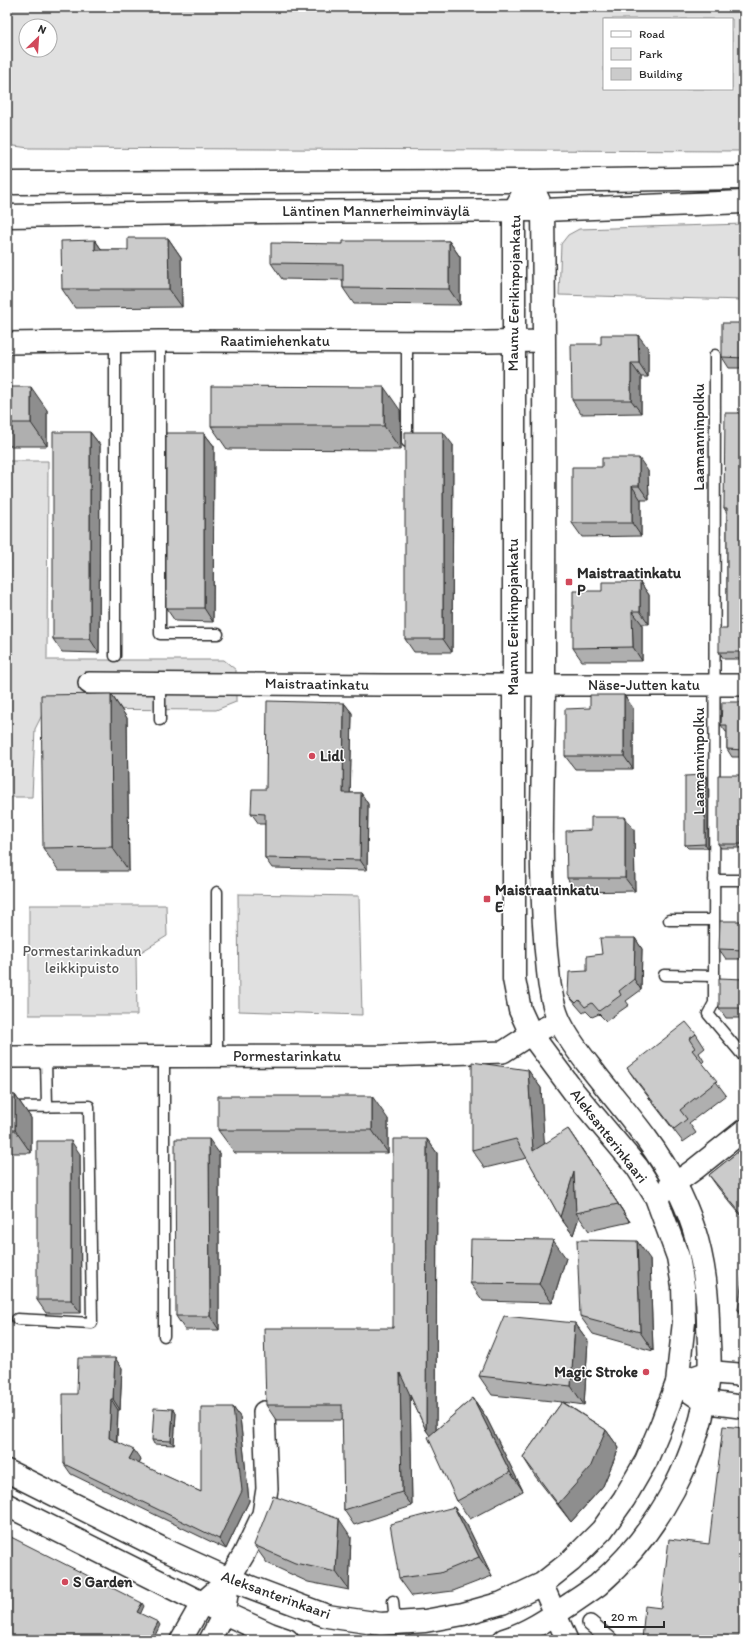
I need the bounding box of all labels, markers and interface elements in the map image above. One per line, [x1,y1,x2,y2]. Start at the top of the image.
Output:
north arrow [18,18,58,58]
legend [603,18,733,90]
text: N [36,22,48,37]
text: Road [639,27,665,41]
text: Park [639,47,663,61]
text: Building [639,67,683,81]
street label: Läntinen Mannerheiminväylä [282,202,470,220]
street label: Maunu Eerikinpojankatu [504,214,524,372]
street label: Raatimiehenkatu [220,332,330,350]
street label: Laamanninpolku [690,383,708,491]
street label: Maunu Eerikinpojankatu [504,539,522,695]
place label: Maistraatinkatu P [577,564,682,599]
marker: Maistraatinkatu P [564,577,574,587]
street label: Maistraatinkatu [265,674,369,694]
street label: Näse-Jutten katu [588,676,700,694]
street label: Laamanninpolku [690,707,708,815]
place label: Lidl [320,747,345,765]
marker: Lidl [307,751,317,761]
place label: Maistraatinkatu E [495,881,600,916]
marker: Maistraatinkatu E [482,894,492,904]
park label: Pormestarinkadun leikkipuisto [22,942,142,977]
street label: Pormestarinkatu [233,1047,342,1065]
street label: Aleksanterinkaari [567,1085,651,1187]
place label: Magic Stroke [554,1363,638,1382]
marker: Magic Stroke [641,1367,651,1377]
street label: Aleksanterinkaari [219,1567,333,1623]
place label: S Garden [73,1573,133,1591]
marker: S Garden [60,1577,70,1587]
scale bar [605,1603,664,1629]
text: 20 m [611,1610,638,1624]

